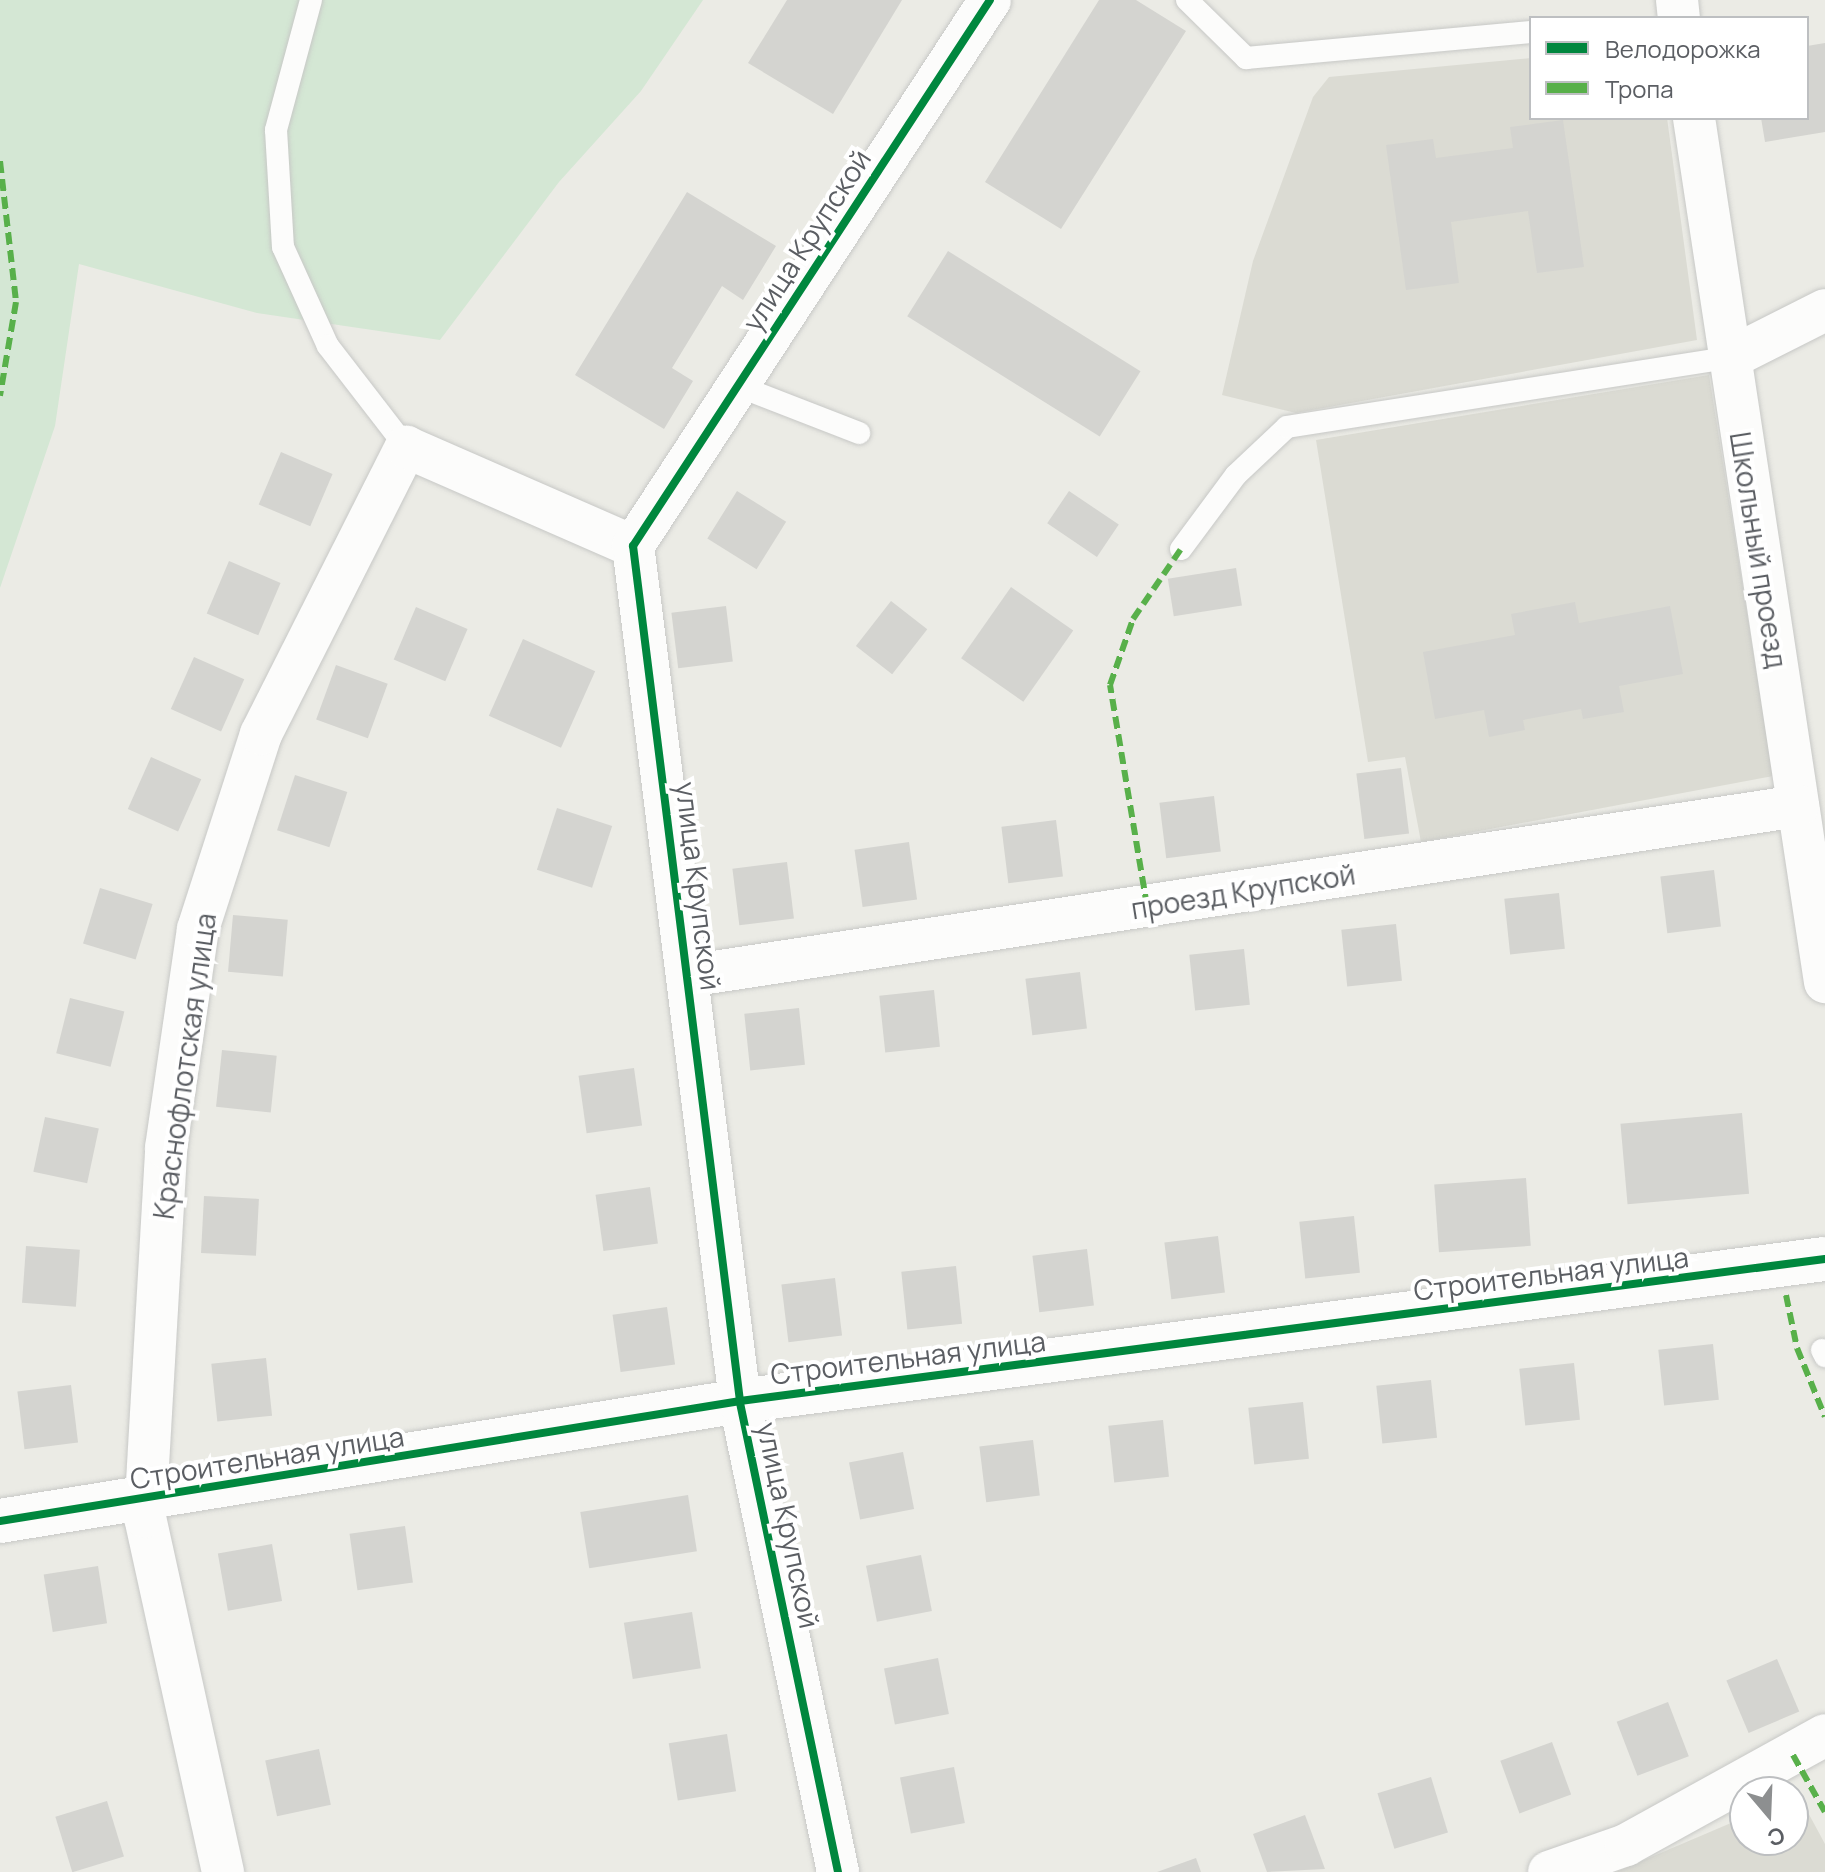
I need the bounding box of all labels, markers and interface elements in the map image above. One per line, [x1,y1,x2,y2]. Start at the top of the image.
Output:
legend [1529,16,1809,120]
text: Велодорожка [1605,32,1760,65]
text: Тропа [1605,72,1674,105]
street label: улица Крупской [735,143,877,337]
street label: Школьный проезд [1724,429,1794,671]
street label: улица Крупской [670,780,728,992]
street label: проезд Крупской [1129,857,1357,925]
street label: Краснофлотская улица [146,911,222,1221]
street label: Строительная улица [1412,1239,1690,1307]
street label: Строительная улица [769,1323,1047,1391]
street label: Строительная улица [128,1419,406,1495]
street label: улица Крупской [751,1419,827,1631]
north arrow [1729,1776,1809,1856]
text: С [1764,1820,1789,1854]

